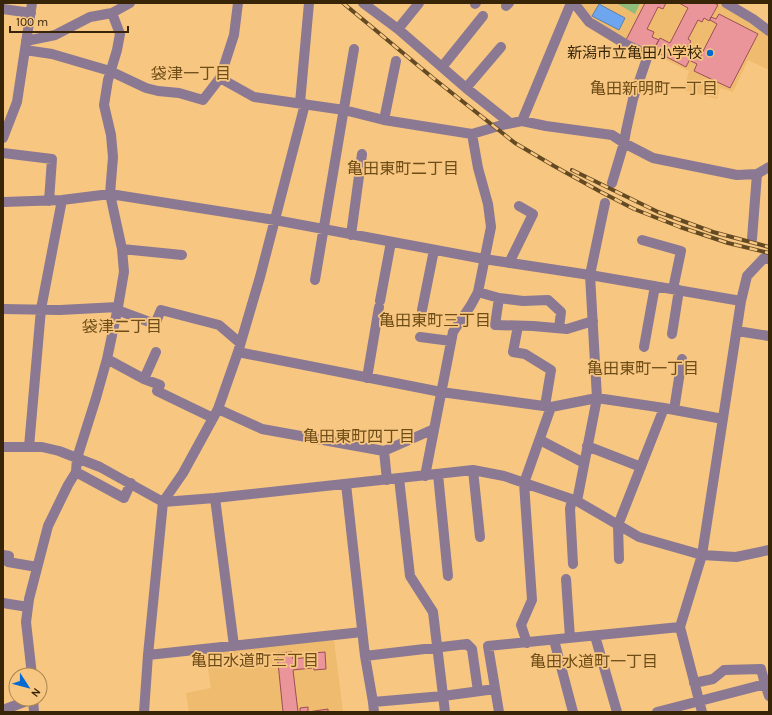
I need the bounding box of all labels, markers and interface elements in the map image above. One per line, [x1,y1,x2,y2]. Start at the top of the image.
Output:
scale bar [10,8,128,34]
text: 100 m [16,15,48,29]
place label: 新潟市立亀田小学校 [567,44,702,62]
marker: 新潟市立亀田小学校 [705,48,715,58]
district label: 袋津一丁目 [151,64,231,83]
district label: 亀田新明町一丁目 [590,79,718,98]
district label: 亀田東町二丁目 [347,159,459,178]
district label: 亀田東町三丁目 [379,311,491,330]
district label: 袋津二丁目 [82,317,162,336]
district label: 亀田東町一丁目 [587,359,699,378]
district label: 亀田東町四丁目 [303,427,415,446]
district label: 亀田水道町三丁目 [191,651,319,670]
district label: 亀田水道町一丁目 [530,652,658,671]
north arrow [8,667,48,707]
text: N [28,686,43,700]

